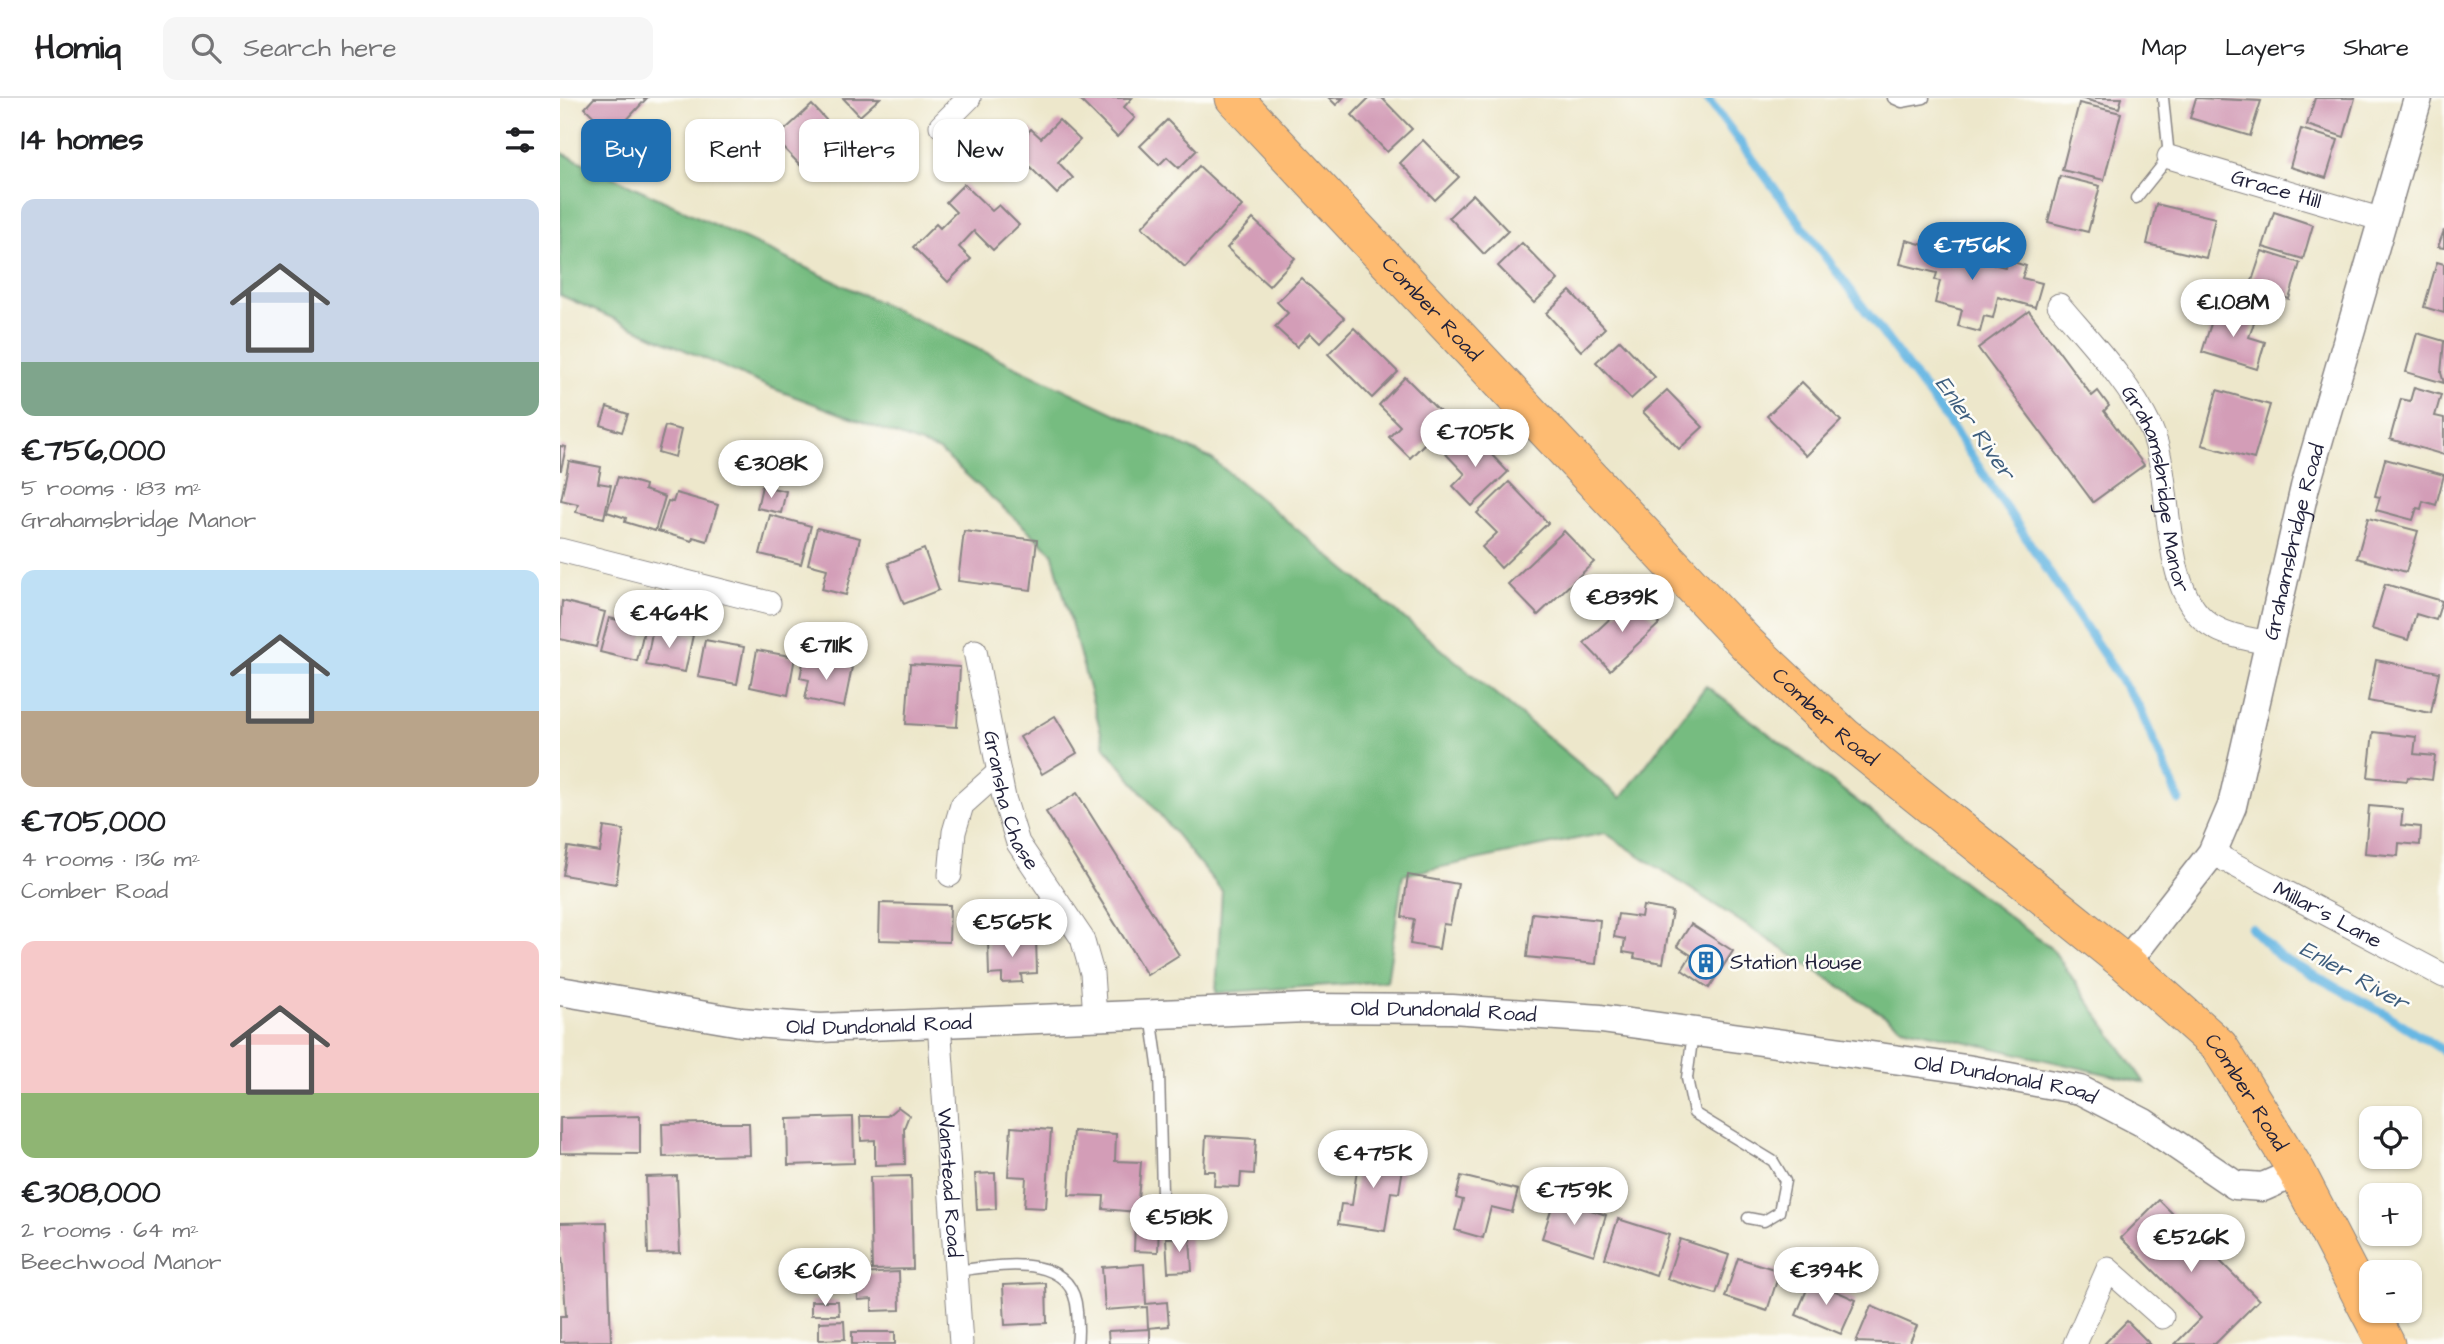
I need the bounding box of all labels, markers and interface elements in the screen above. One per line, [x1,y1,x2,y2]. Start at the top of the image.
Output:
search box [163,17,653,80]
text: Homiq [35,25,121,71]
icon: search [187,29,225,67]
text: Search here [243,30,397,66]
text: Map [2142,31,2187,65]
text: Layers [2225,31,2305,65]
text: Share [2343,31,2409,65]
text: 14 homes [21,119,144,161]
chip: Buy [581,119,671,182]
chip: Rent [685,119,785,182]
chip: Filters [799,119,919,182]
chip: New [933,119,1029,182]
icon: filters [501,121,539,159]
street label: Grace Hill [2228,162,2325,216]
pin: €756K [1923,222,2021,282]
text: €756K [1933,229,2011,261]
icon: home [217,245,343,371]
street label: Comber Road [1375,250,1489,368]
pin: €1.08M [2176,280,2290,339]
text: €1.08M [2197,286,2269,318]
water label: Enler River [1927,370,2024,488]
street label: Grahamsbridge Manor [2115,379,2198,597]
pin: €705K [1426,410,1524,469]
text: €705K [1436,416,1514,448]
text: €756,000 [21,430,165,472]
pin: €308K [722,440,820,500]
street label: Grahamsbridge Road [2256,440,2331,643]
text: €308K [734,447,808,479]
text: 5 rooms · 183 m² [21,472,201,504]
text: Grahamsbridge Manor [21,504,256,536]
pin: €839K [1573,574,1671,634]
text: €839K [1586,581,1658,613]
pin: €464K [620,590,718,650]
text: €464K [630,597,708,629]
icon: home [217,616,343,742]
pin: €711K [777,622,875,682]
text: €711K [800,629,852,661]
street label: Comber Road [1766,661,1885,773]
street label: Gransha Chase [977,728,1047,876]
text: €705,000 [21,801,166,843]
text: 4 rooms · 136 m² [21,843,200,875]
street label: Millar's Lane [2268,874,2387,955]
text: Comber Road [21,875,168,907]
pin: €565K [963,900,1061,959]
text: €565K [972,906,1052,938]
water label: Enler River [2294,933,2416,1020]
building icon: Station House [1687,943,1725,981]
place label: Station House [1730,948,1862,977]
icon: home [217,987,343,1113]
street label: Old Dundonald Road [1351,994,1538,1029]
street label: Old Dundonald Road [785,1007,973,1043]
street label: Comber Road [2199,1026,2295,1156]
street label: Old Dundonald Road [1913,1048,2103,1111]
map controls [2359,1106,2422,1323]
button: locate [2359,1106,2422,1169]
street label: Wanstead Road [930,1107,970,1258]
pin: €475K [1324,1130,1422,1190]
text: €475K [1334,1137,1412,1169]
pin: €759K [1525,1168,1623,1227]
text: €308,000 [21,1172,161,1214]
text: €759K [1536,1174,1612,1206]
button: + [2359,1183,2422,1246]
pin: €518K [1130,1194,1228,1254]
text: €518K [1146,1201,1212,1233]
text: 2 rooms · 64 m² [21,1214,199,1246]
pin: €526K [2142,1214,2240,1274]
text: €526K [2153,1221,2229,1253]
text: Beechwood Manor [21,1246,222,1278]
pin: €613K [776,1248,874,1308]
pin: €394K [1777,1248,1875,1307]
text: €394K [1790,1254,1862,1286]
text: €613K [794,1255,856,1287]
button: − [2359,1260,2422,1323]

